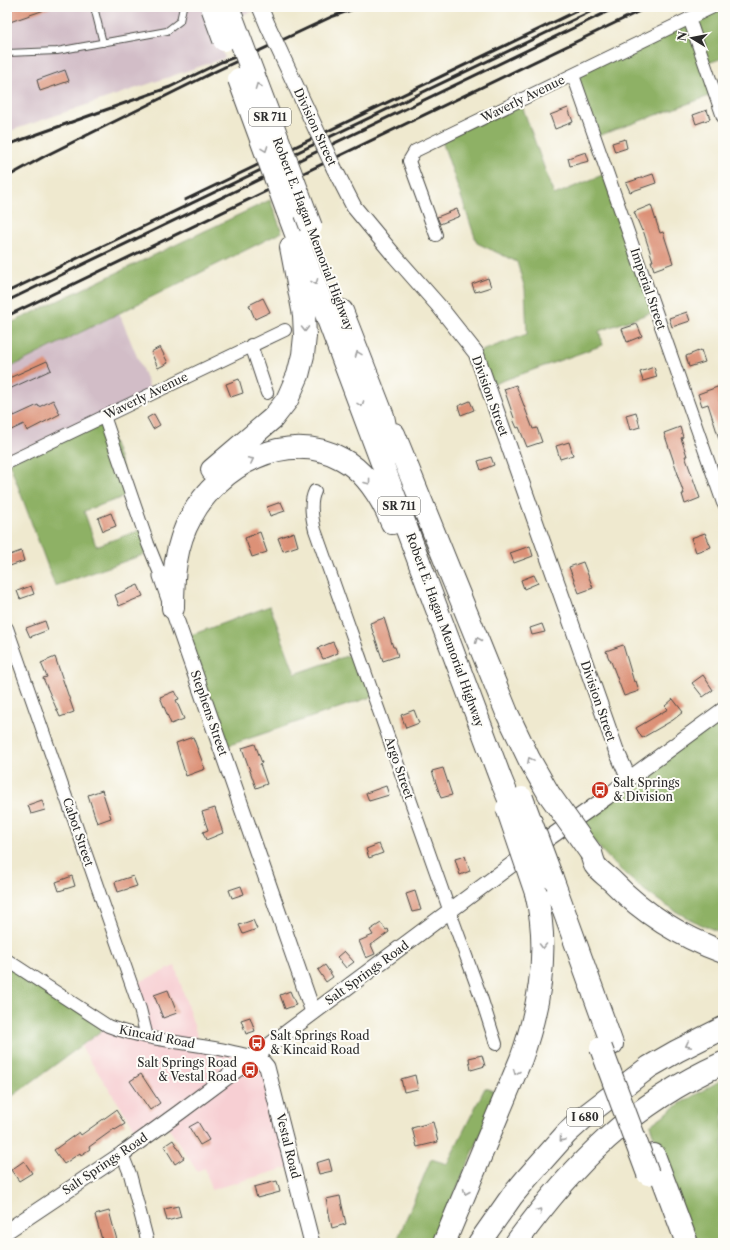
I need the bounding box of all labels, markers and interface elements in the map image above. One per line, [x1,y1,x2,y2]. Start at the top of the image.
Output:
north arrow [672,18,712,58]
text: N [674,30,690,42]
street label: Waverly Avenue [478,72,567,126]
one-way arrow [254,83,262,90]
street label: Division Street [291,85,340,169]
road number: SR 711 [249,108,291,126]
street label: Robert E. Hagan Memorial Highway [270,135,357,333]
one-way arrow [260,145,268,152]
street label: Imperial Street [627,246,670,332]
one-way arrow [311,279,319,286]
one-way arrow [300,326,309,332]
one-way arrow [355,350,363,357]
street label: Division Street [469,354,512,439]
street label: Waverly Avenue [101,369,190,423]
one-way arrow [356,400,364,407]
one-way arrow [247,457,254,465]
one-way arrow [363,477,370,484]
road number: SR 711 [378,497,420,515]
street label: Robert E. Hagan Memorial Highway [403,531,488,729]
one-way arrow [475,637,483,644]
street label: Division Street [578,659,620,744]
street label: Stephens Street [188,668,231,758]
street label: Argo Street [382,734,417,802]
one-way arrow [527,756,534,764]
place label: Salt Springs & Division [613,775,680,804]
bus stop icon: Salt Springs & Division [590,780,610,800]
street label: Cabot Street [60,796,97,869]
street label: Salt Springs Road [322,937,412,1008]
one-way arrow [539,943,547,949]
street label: Kincaid Road [118,1022,197,1051]
place label: Salt Springs Road & Kincaid Road [270,1028,370,1057]
bus stop icon: Salt Springs Road & Kincaid Road [247,1033,267,1053]
one-way arrow [685,1040,692,1048]
place label: Salt Springs Road & Vestal Road [137,1055,238,1084]
bus stop icon: Salt Springs Road & Vestal Road [240,1060,260,1080]
one-way arrow [512,1068,520,1075]
road number: I 680 [567,1108,603,1126]
street label: Vestal Road [273,1111,304,1181]
street label: Salt Springs Road [59,1129,151,1198]
one-way arrow [559,1134,566,1142]
one-way arrow [462,1188,470,1195]
one-way arrow [534,1209,541,1216]

